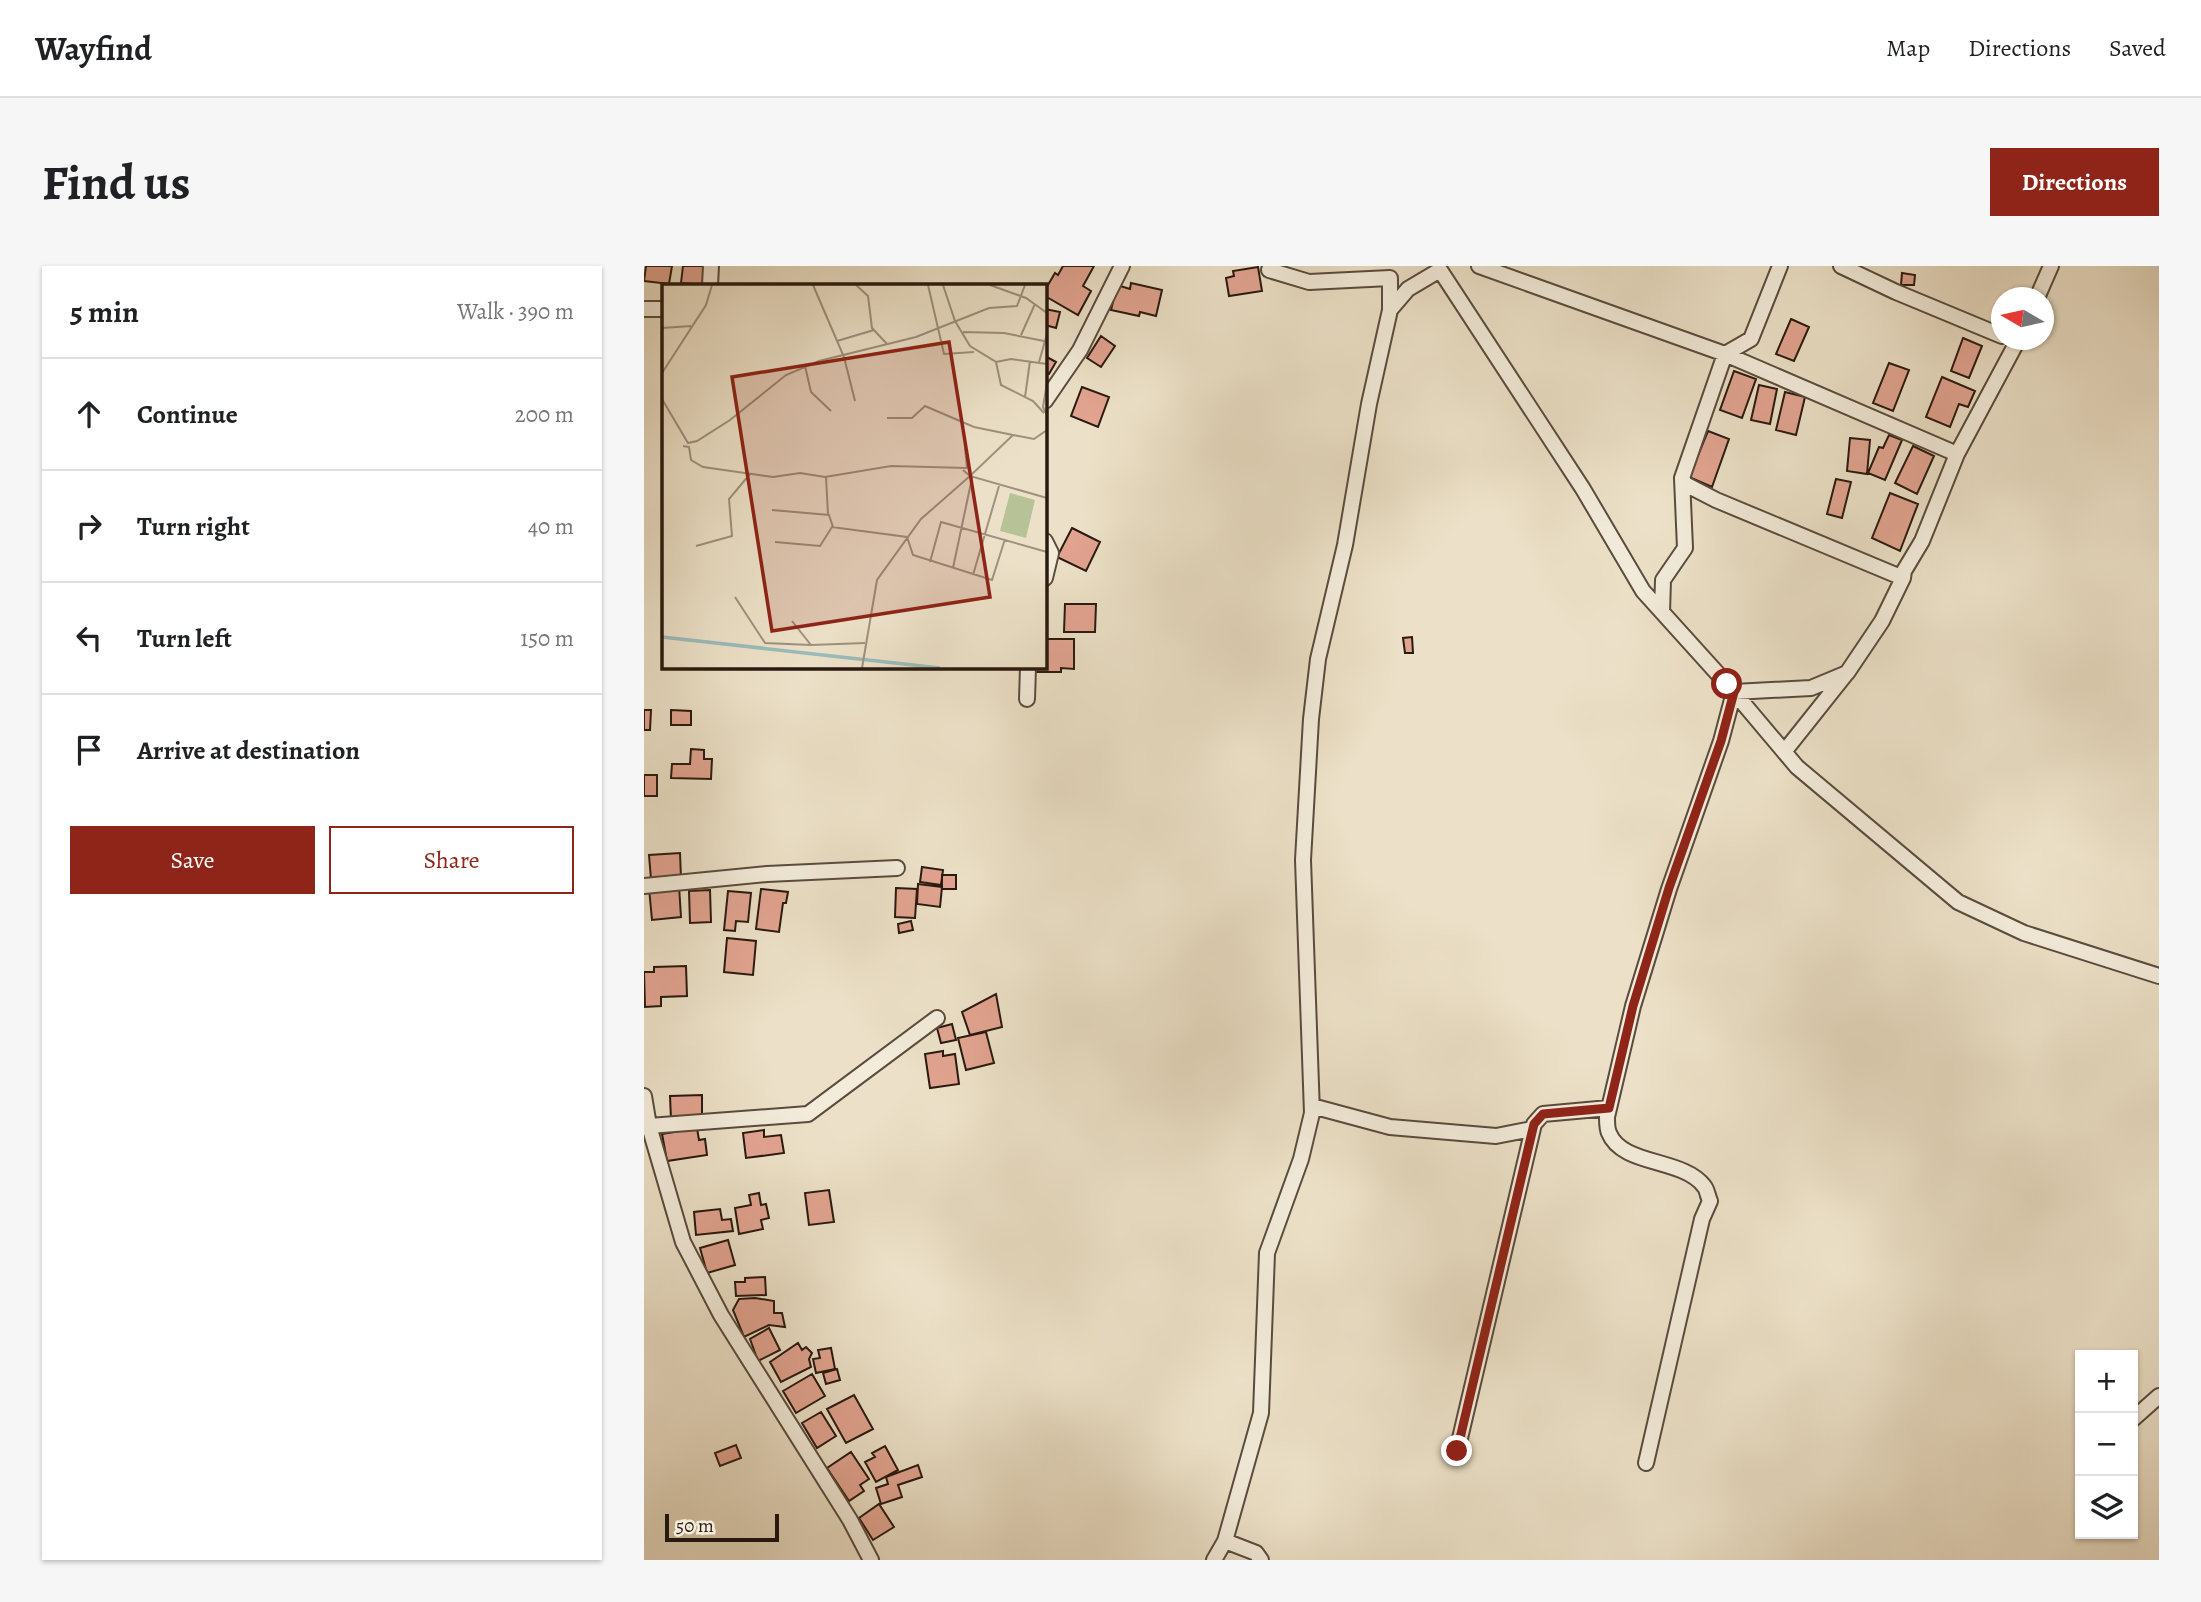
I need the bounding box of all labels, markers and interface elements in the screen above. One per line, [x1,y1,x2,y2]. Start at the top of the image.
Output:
text: Wayfind [35,26,152,71]
text: Map [1886,32,1930,64]
text: Directions [1968,32,2071,64]
text: Saved [2109,32,2166,64]
button: Directions [1990,148,2159,216]
text: Find us [42,149,190,216]
inset map [662,284,1046,668]
north arrow [1991,287,2054,350]
text: 5 min [70,292,139,332]
text: Walk · 390 m [457,296,574,327]
icon: ahead [70,395,108,433]
text: Continue [137,397,238,432]
text: 200 m [515,399,574,430]
icon: right [70,507,108,545]
text: Turn right [137,509,250,544]
text: 40 m [528,511,574,542]
icon: left [70,619,108,657]
text: Turn left [137,621,232,656]
text: 150 m [520,623,574,654]
route start [1711,668,1742,699]
icon: arrive [70,731,108,769]
text: Arrive at destination [137,733,360,768]
button: Save [70,826,315,894]
button: Share [329,826,574,894]
map controls [2075,1350,2138,1539]
button: + [2075,1350,2138,1413]
button: − [2075,1413,2138,1476]
route end [1441,1435,1472,1466]
button: layers [2075,1476,2138,1539]
scale bar [665,1511,779,1543]
text: 50 m [676,1513,714,1539]

